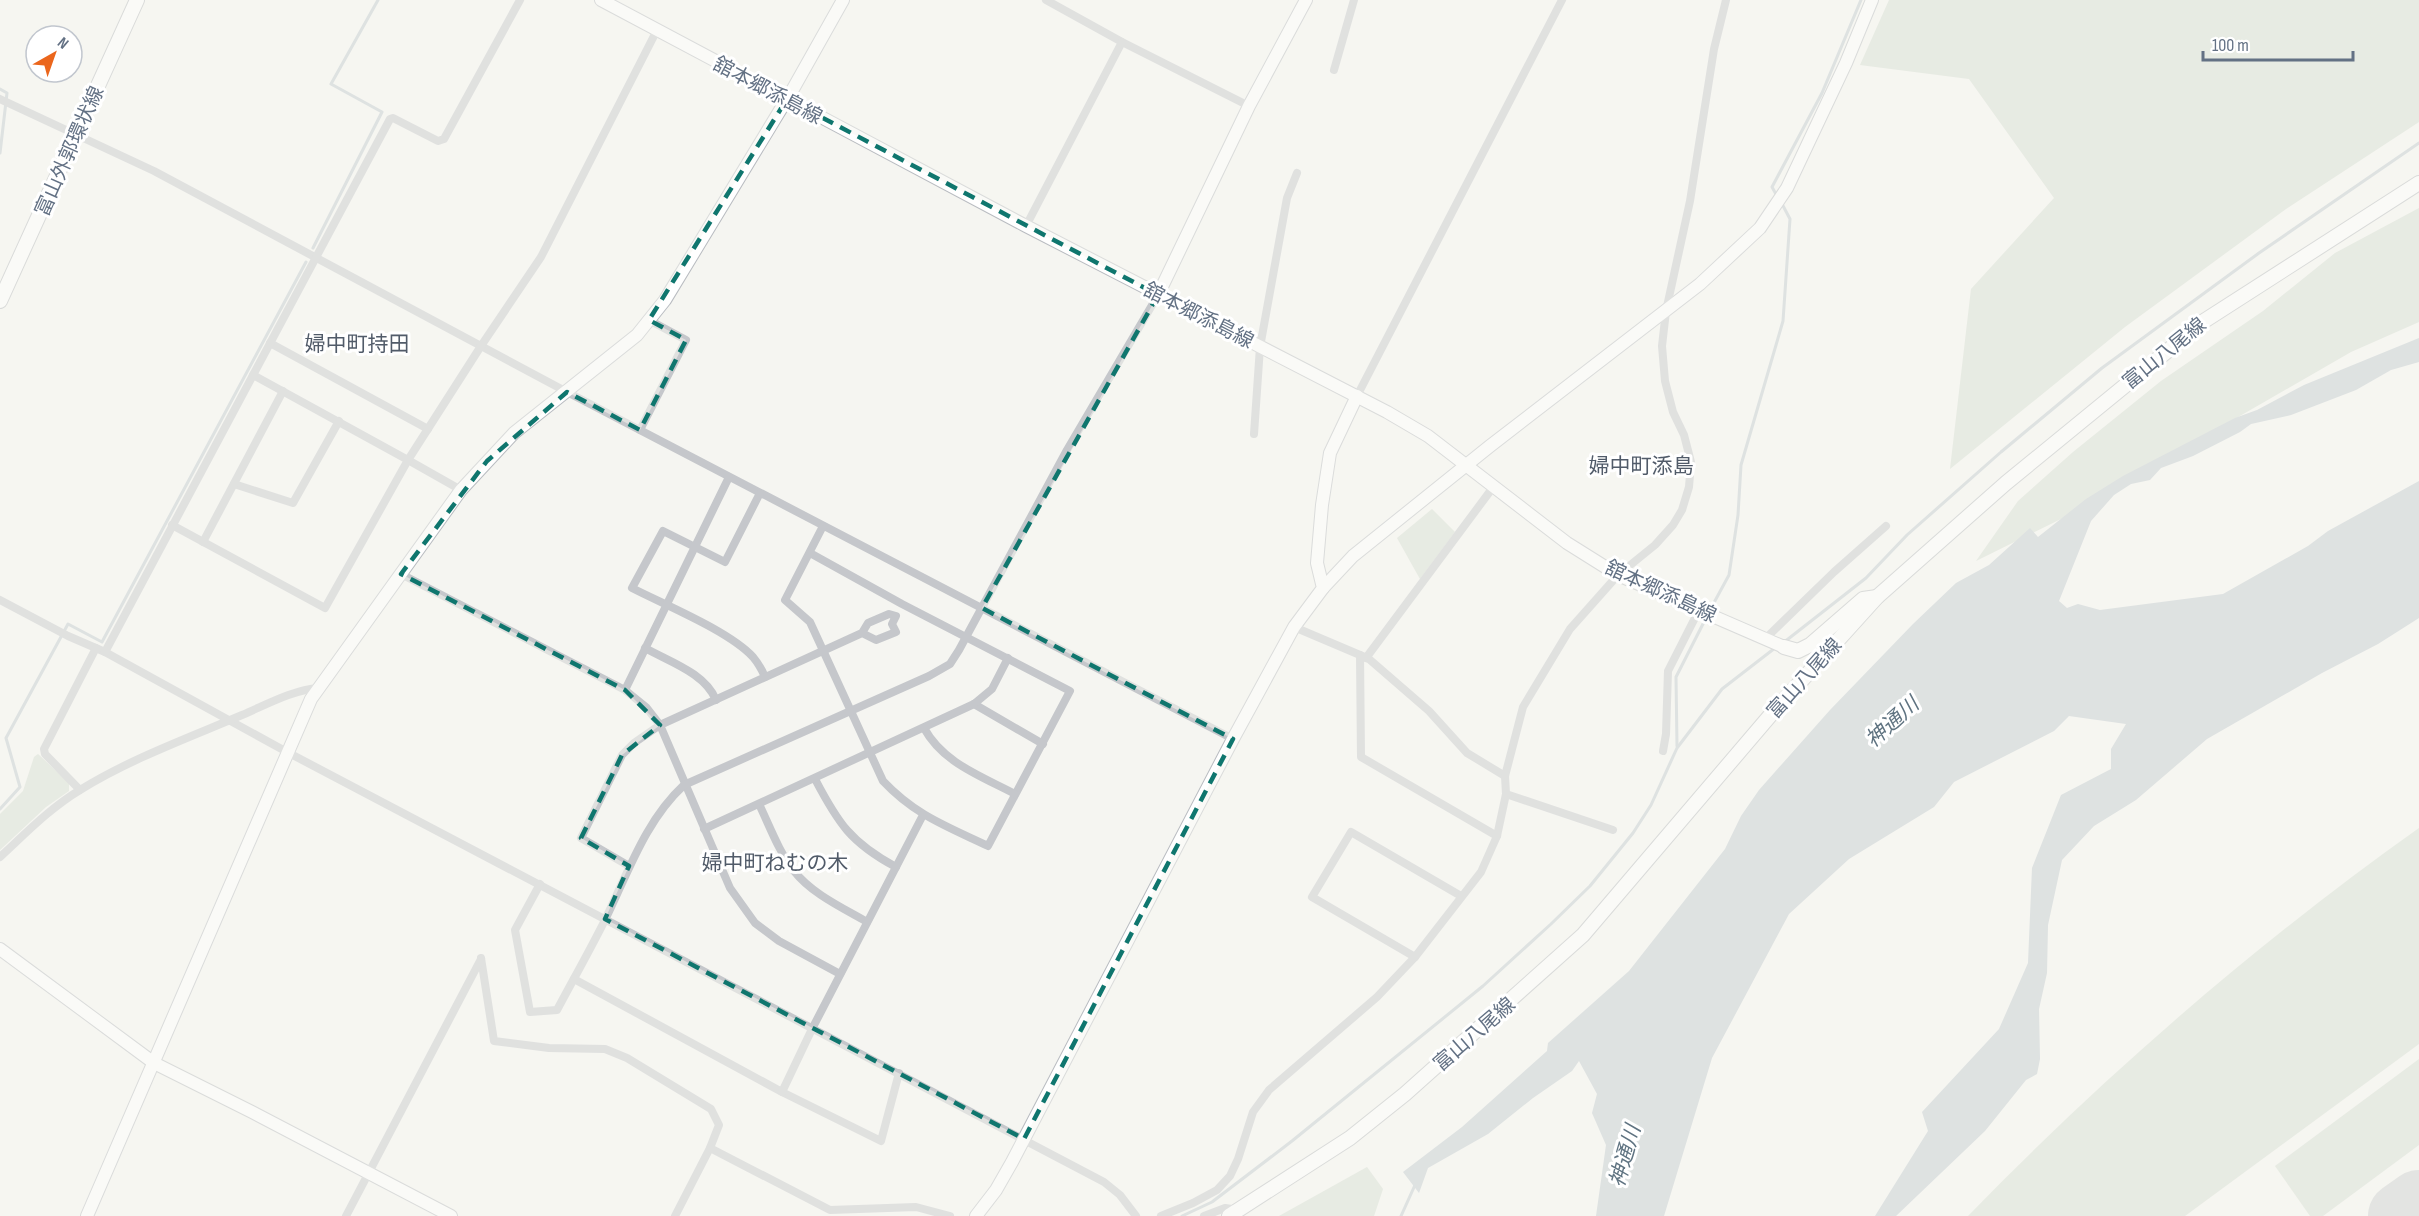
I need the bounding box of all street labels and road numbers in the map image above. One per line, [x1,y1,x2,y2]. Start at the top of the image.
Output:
street label: 舘本郷添島線 [709,52,826,130]
street label: 富山外郭環状線 [30,83,109,220]
street label: 舘本郷添島線 [1140,278,1257,354]
street label: 富山八尾線 [2118,313,2211,395]
street label: 舘本郷添島線 [1601,556,1720,628]
street label: 富山八尾線 [1762,633,1847,724]
street label: 富山八尾線 [1429,993,1520,1077]

